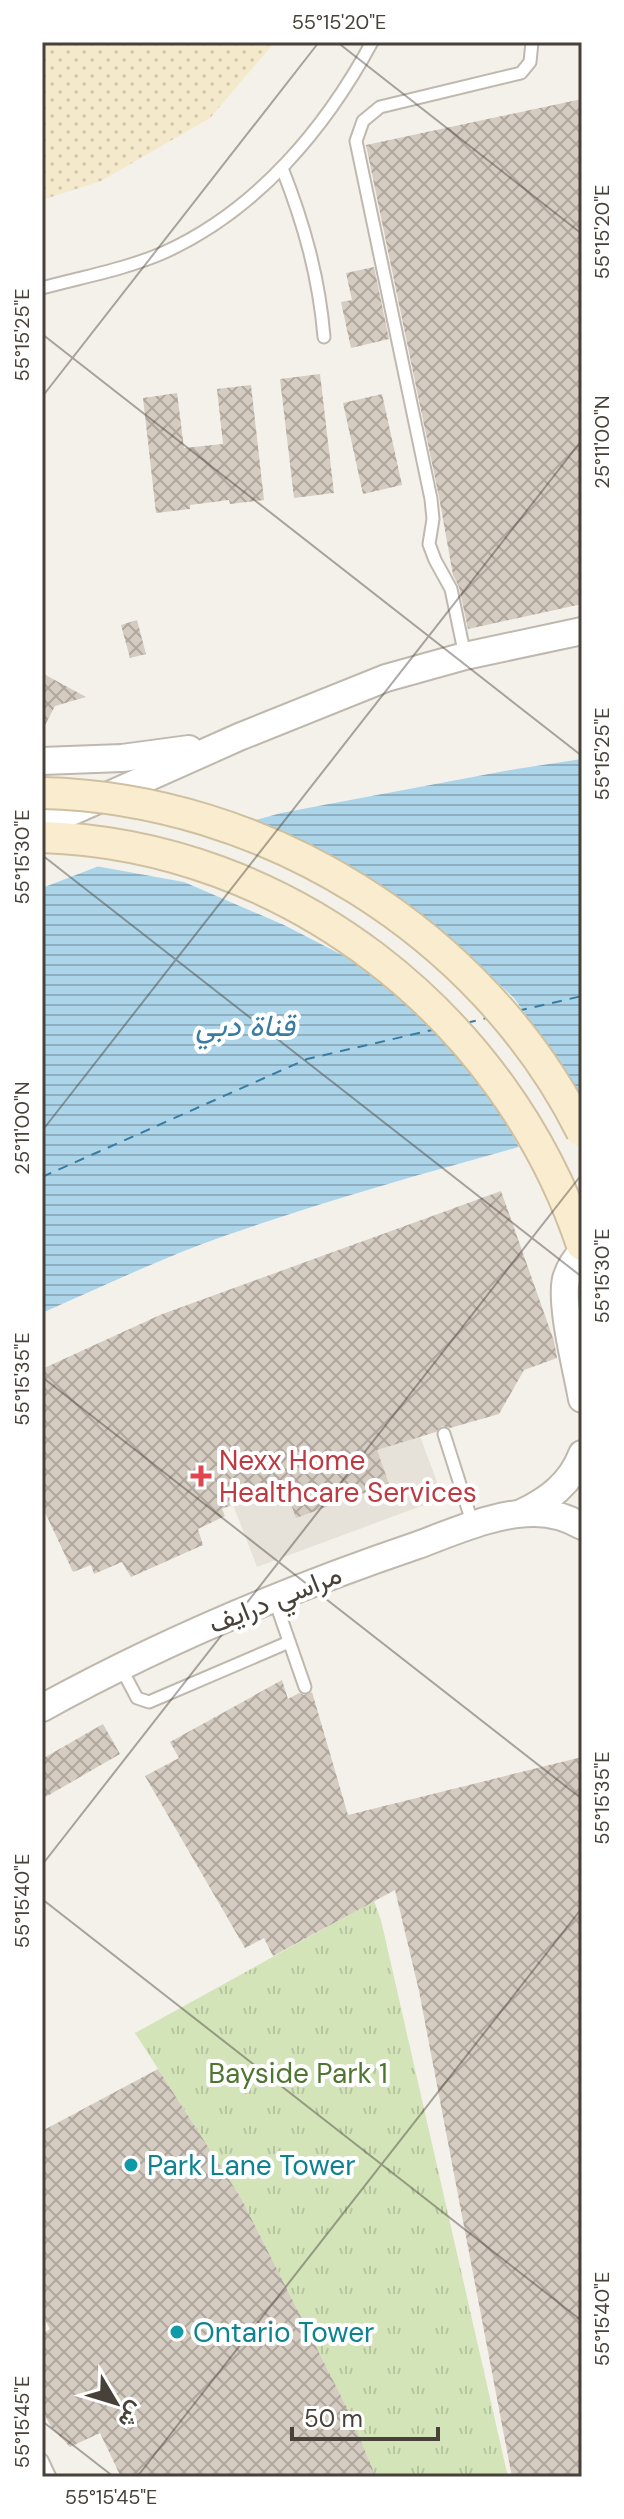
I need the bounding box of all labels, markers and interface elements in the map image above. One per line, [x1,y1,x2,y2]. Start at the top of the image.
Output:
text: 55°15'20"E [292,9,386,35]
text: 55°15'20"E [589,185,615,279]
text: 55°15'25"E [9,288,35,382]
text: 25°11'00"N [589,395,615,489]
text: 55°15'25"E [589,707,615,801]
text: 55°15'30"E [9,809,35,905]
water label: قناة دبي [195,1006,297,1050]
text: 25°11'00"N [9,1081,35,1175]
text: 55°15'30"E [589,1228,615,1324]
text: 55°15'35"E [9,1332,35,1426]
place label: Nexx Home Healthcare Services [219,1442,477,1511]
marker: Nexx Home Healthcare Services [190,1465,212,1487]
street label: مراسي درايف [203,1556,348,1646]
text: 55°15'35"E [589,1751,615,1845]
text: 55°15'40"E [9,1854,35,1948]
park label: Bayside Park 1 [208,2055,388,2092]
place label: Park Lane Tower [147,2147,356,2184]
marker: Park Lane Tower [122,2156,140,2174]
text: 55°15'40"E [589,2272,615,2366]
place label: Ontario Tower [193,2314,374,2351]
marker: Ontario Tower [168,2323,186,2341]
north arrow [76,2363,156,2443]
text: 55°15'45"E [9,2376,35,2468]
scale bar [292,2391,438,2441]
text: ش [112,2396,151,2434]
text: 50 m [304,2403,363,2434]
text: 55°15'45"E [65,2484,157,2510]

